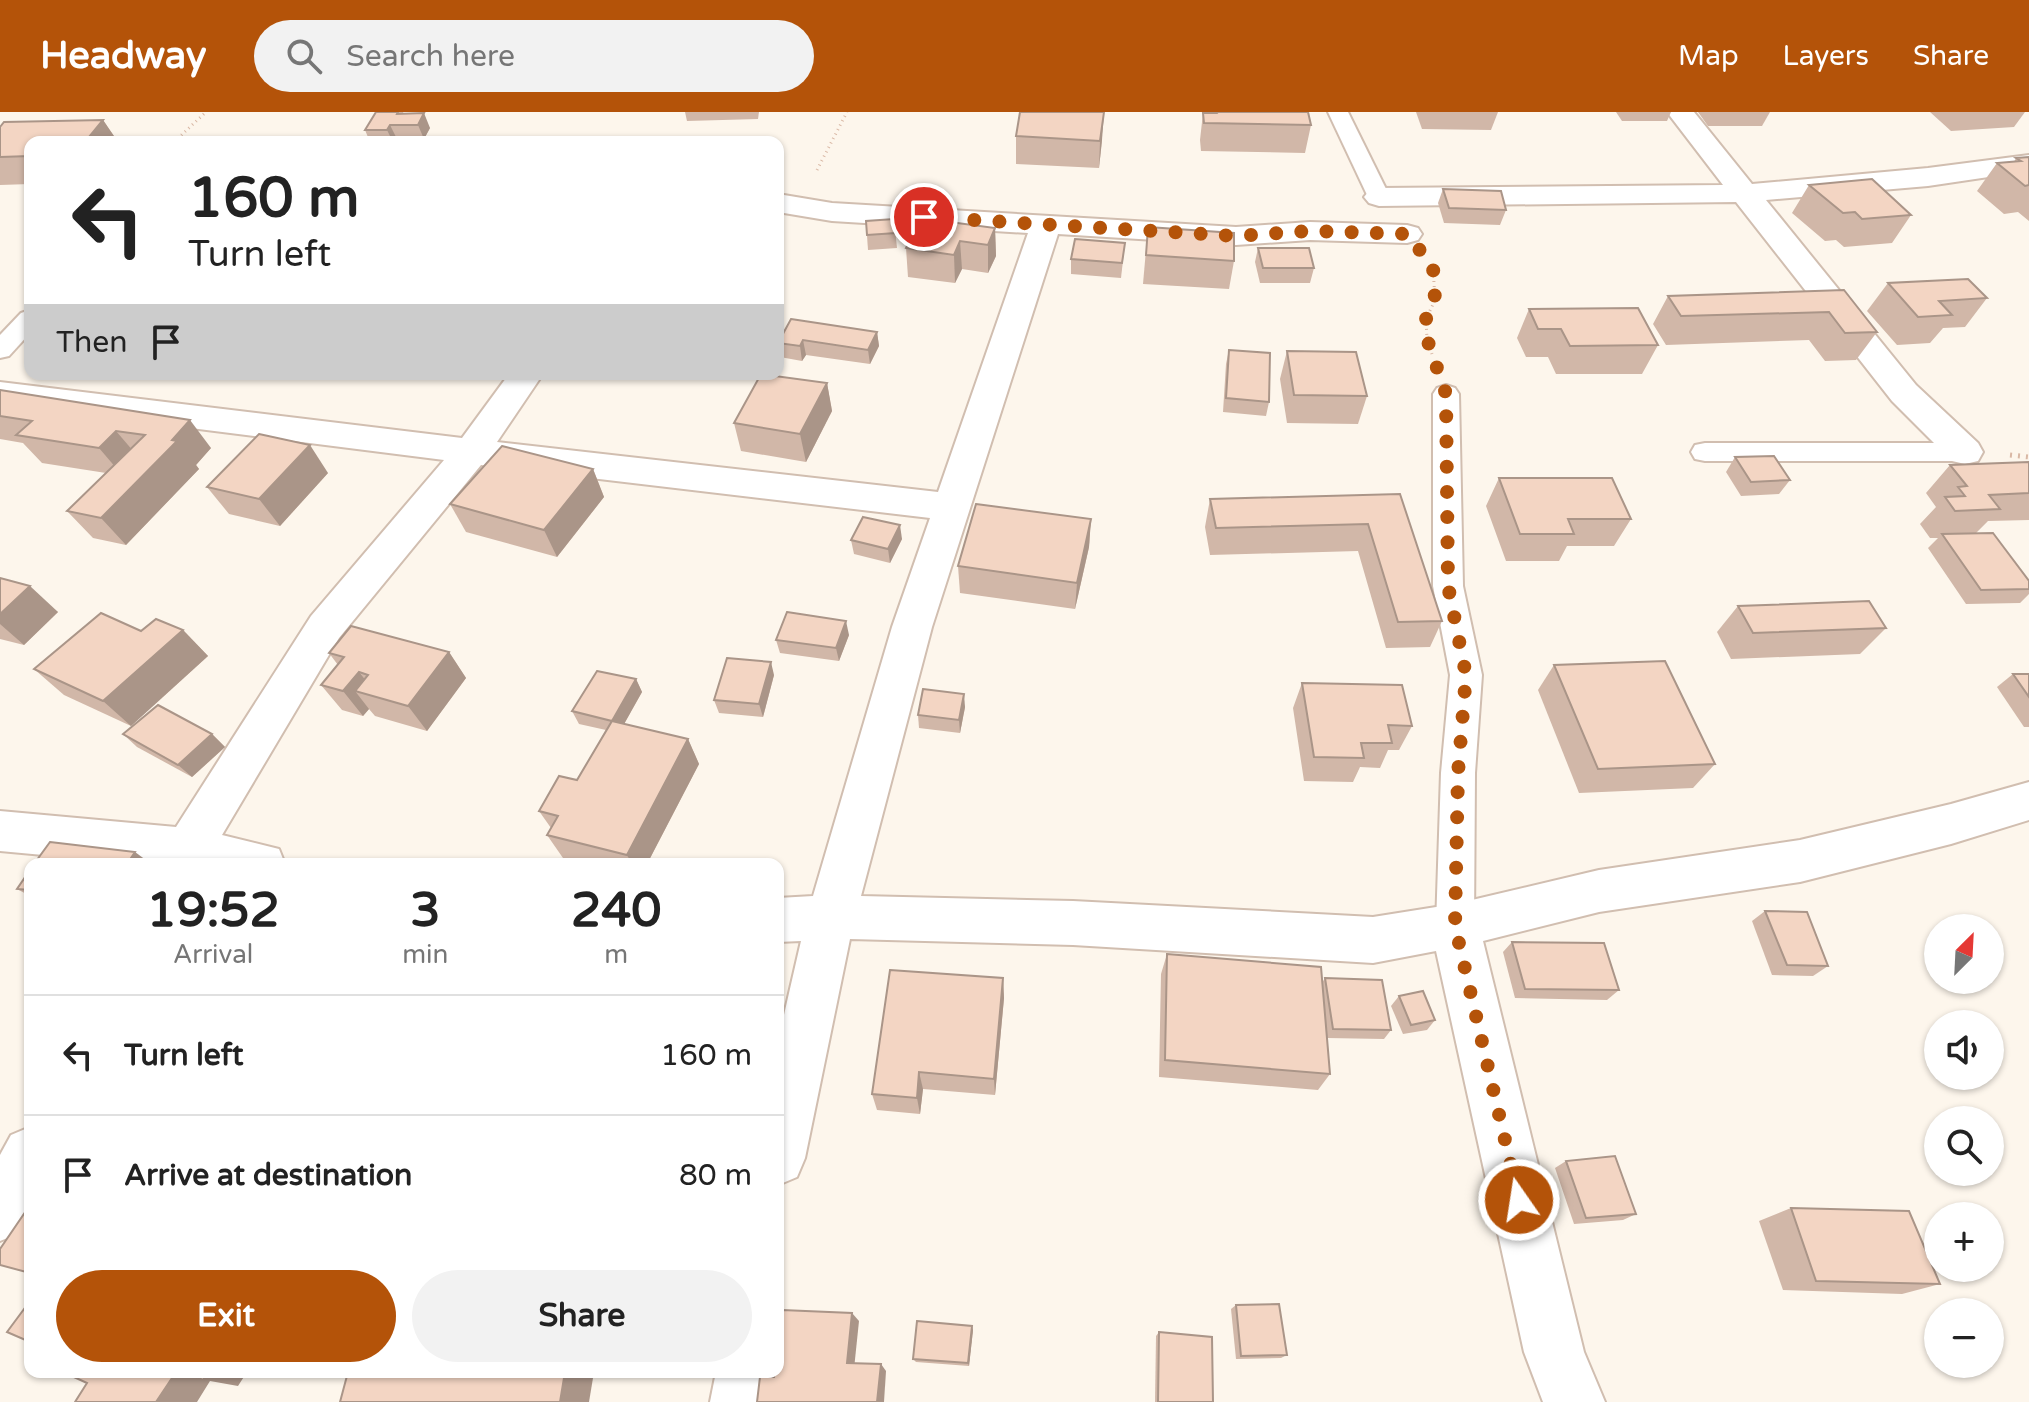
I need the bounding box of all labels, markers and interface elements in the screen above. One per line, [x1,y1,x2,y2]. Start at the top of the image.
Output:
search box [254,20,814,92]
text: Headway [40,33,206,79]
icon: search [282,34,326,78]
text: Search here [346,38,515,75]
text: Map [1678,39,1739,73]
text: Layers [1783,39,1869,73]
text: Share [1913,39,1989,73]
text: 160 m [188,165,359,232]
icon: left [56,168,160,272]
pin [890,183,958,251]
icon: arrive [902,195,946,239]
text: Turn left [188,233,331,276]
icon: arrive [144,320,188,364]
text: Then [56,324,128,361]
text: 19:52 [147,882,280,940]
text: 3 [410,882,440,940]
text: 240 [571,882,661,940]
north arrow [1924,914,2004,994]
map controls [1924,914,2004,1378]
text: Arrival [173,939,253,970]
text: min [402,939,448,970]
text: m [604,939,628,970]
button: sound [1924,1010,2004,1090]
icon: left [56,1033,100,1077]
text: Turn left [124,1037,243,1074]
text: 160 m [660,1037,752,1074]
button: search [1924,1106,2004,1186]
icon: arrive [56,1153,100,1197]
text: Arrive at destination [124,1157,412,1194]
text: 80 m [679,1157,752,1194]
position arrow [1477,1158,1561,1242]
button: + [1924,1202,2004,1282]
button: Exit [56,1270,396,1362]
button: Share [412,1270,752,1362]
button: − [1924,1298,2004,1378]

